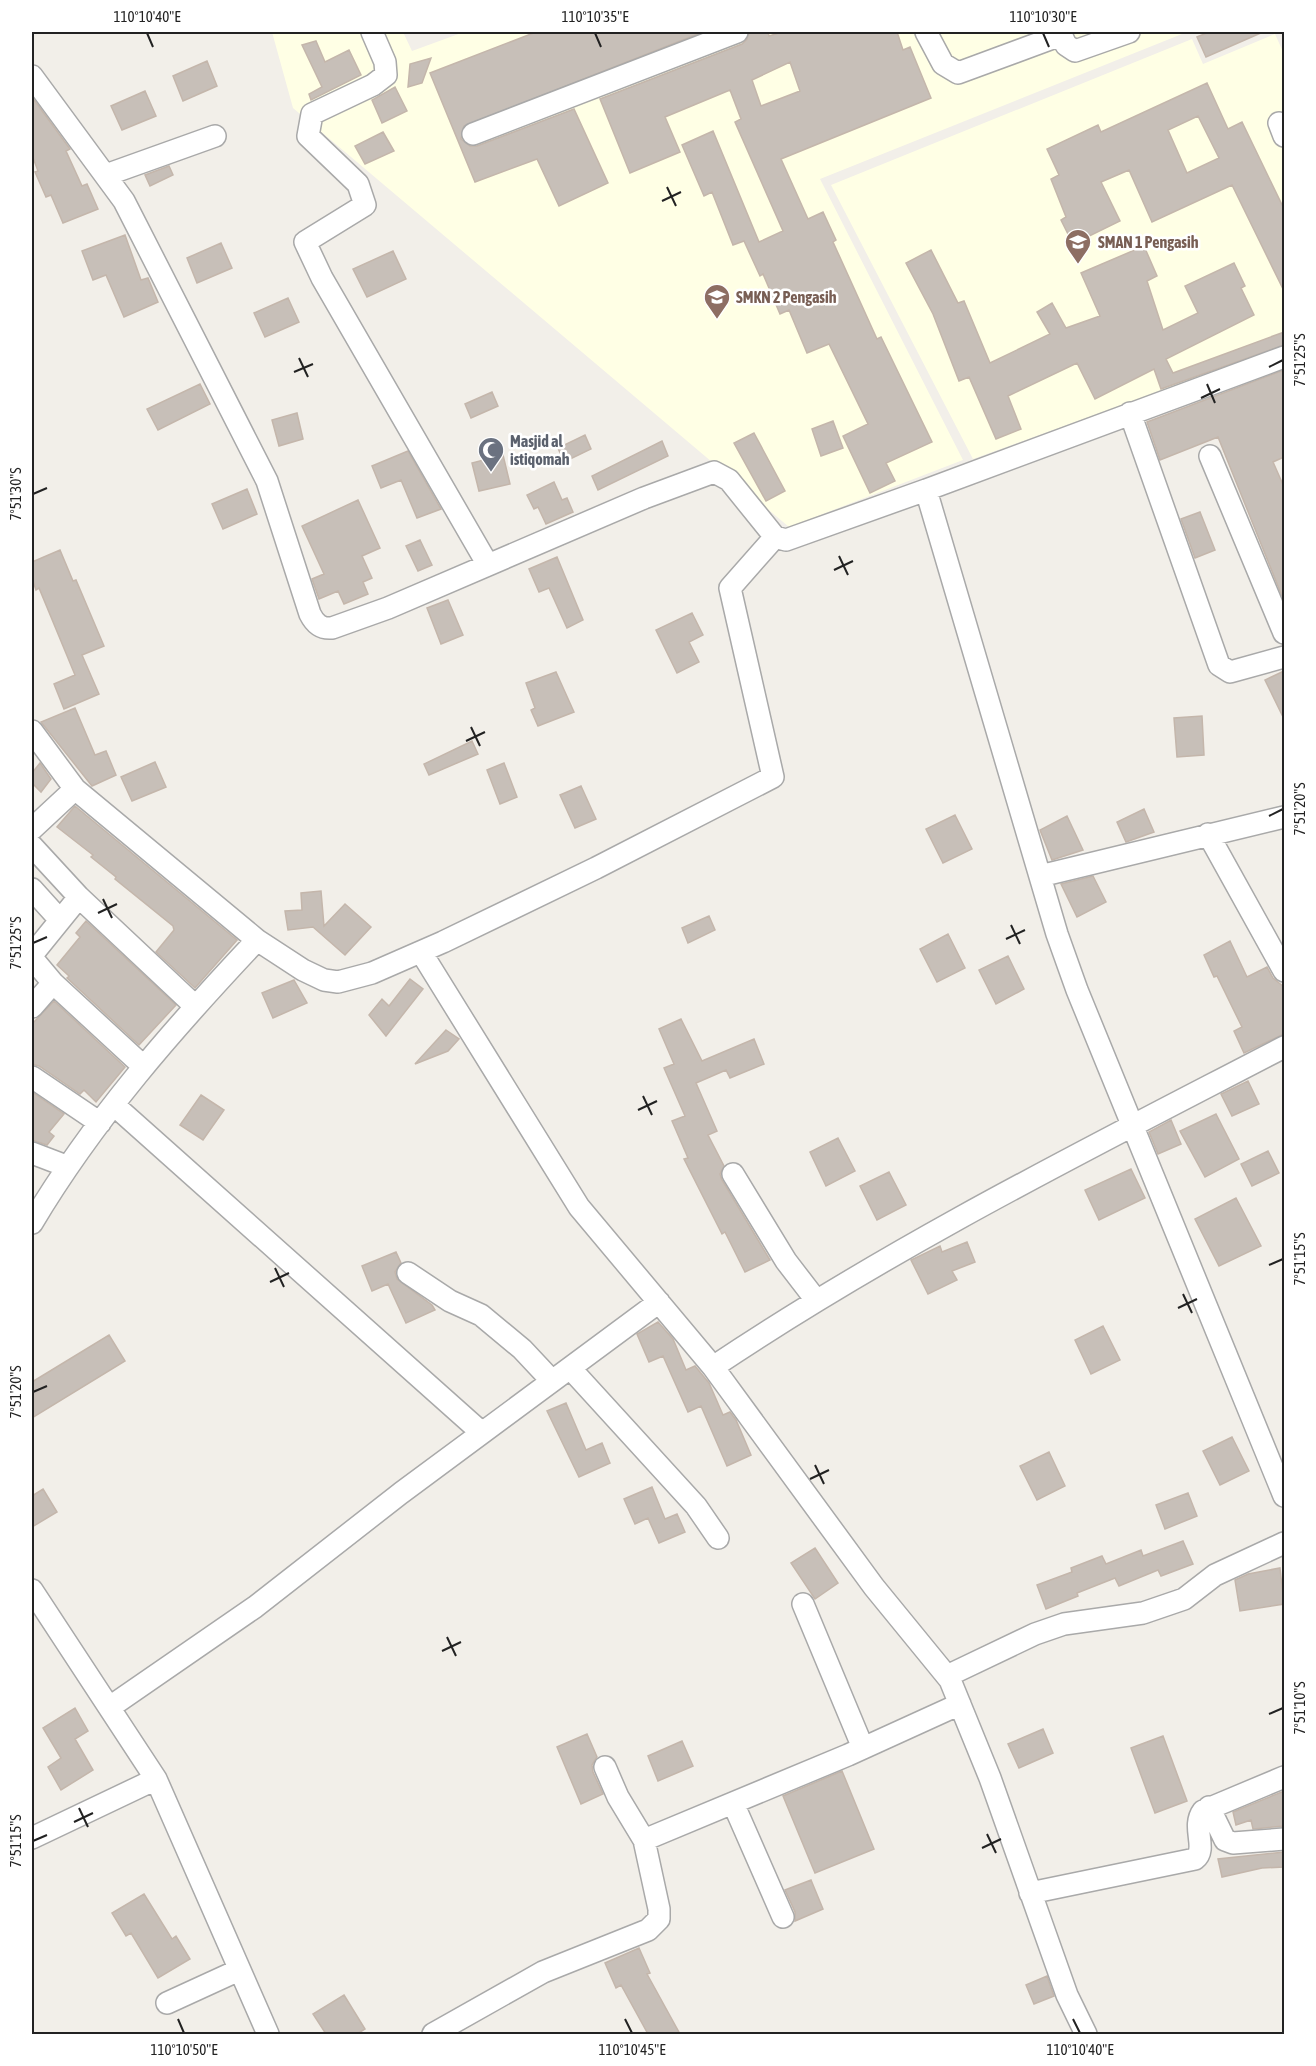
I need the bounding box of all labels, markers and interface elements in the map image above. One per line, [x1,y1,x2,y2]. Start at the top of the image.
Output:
text: 110°10'40"E [113,8,181,25]
text: 110°10'35"E [561,8,629,25]
text: 110°10'30"E [1009,8,1077,25]
school or university icon: SMAN 1 Pengasih [1063,227,1093,265]
place label: SMAN 1 Pengasih [1098,233,1199,251]
school or university icon: SMKN 2 Pengasih [702,282,732,320]
place label: SMKN 2 Pengasih [736,288,837,306]
text: 7°51'25"S [1291,333,1308,387]
place label: Masjid al istiqomah [510,432,570,468]
mosque icon: Masjid al istiqomah [476,435,506,473]
text: 7°51'30"S [7,467,24,521]
text: 7°51'20"S [1291,782,1308,836]
text: 7°51'25"S [7,916,24,970]
text: 7°51'15"S [1291,1232,1308,1286]
text: 7°51'20"S [7,1365,24,1419]
text: 7°51'10"S [1291,1681,1308,1735]
text: 7°51'15"S [7,1814,24,1868]
text: 110°10'50"E [150,2041,218,2058]
text: 110°10'45"E [598,2041,666,2058]
text: 110°10'40"E [1046,2041,1114,2058]

